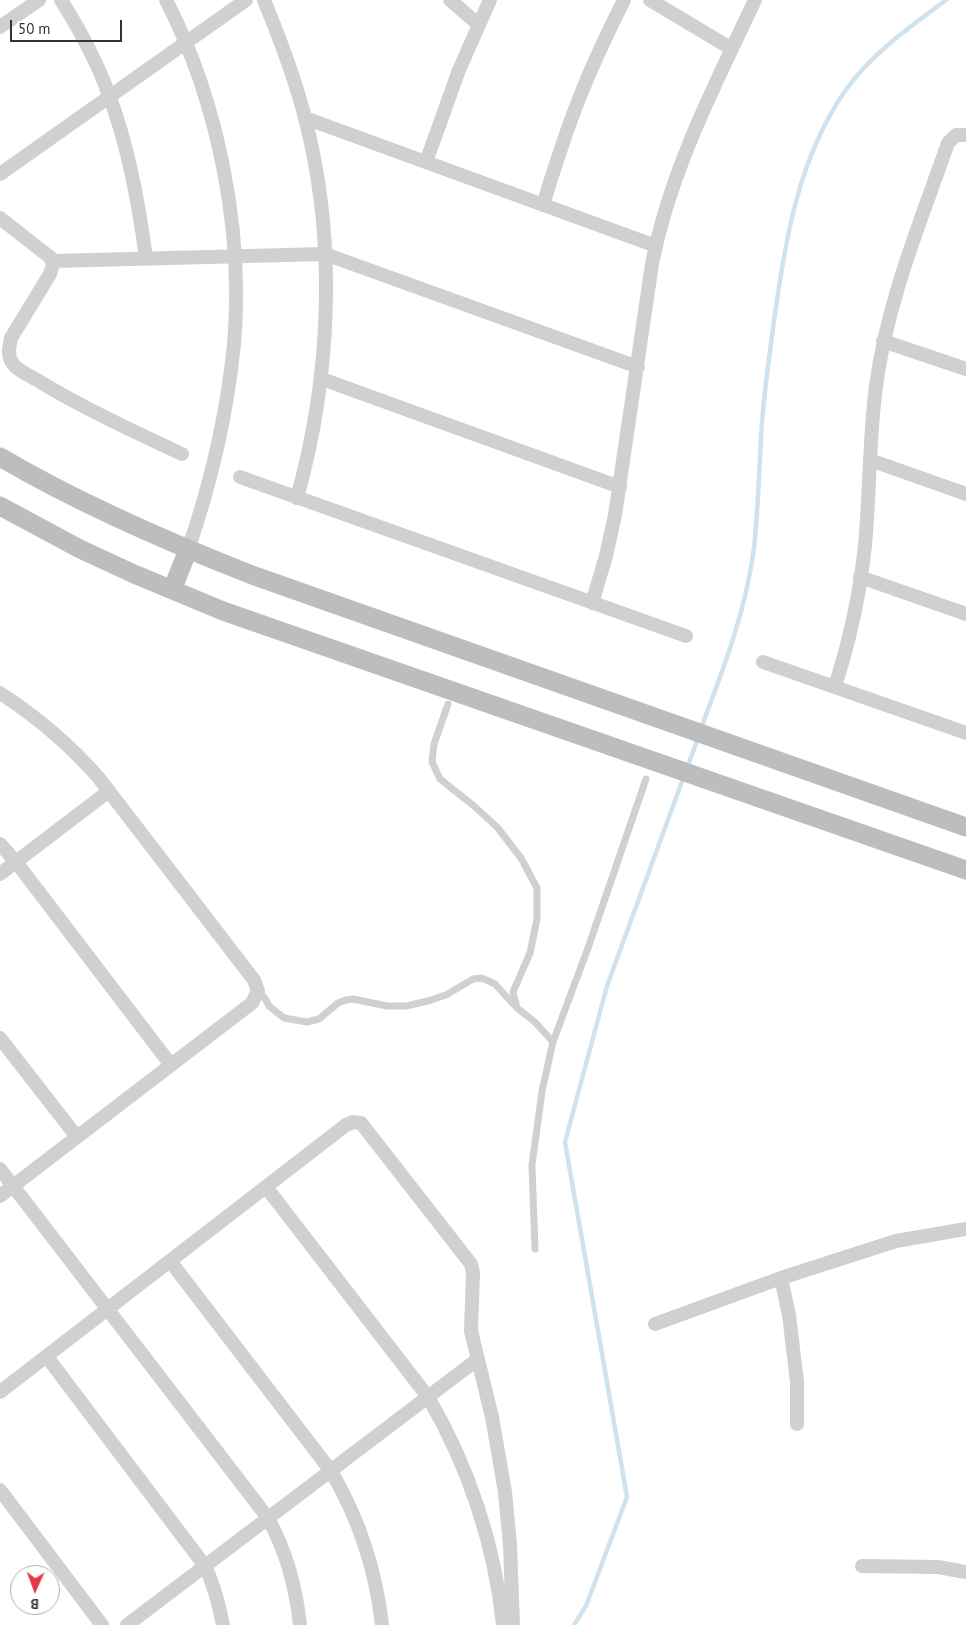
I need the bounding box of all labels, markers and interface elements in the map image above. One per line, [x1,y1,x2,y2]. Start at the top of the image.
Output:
scale bar [12,10,125,42]
text: 50 m [18,19,51,38]
north arrow [10,1565,60,1615]
text: B [30,1595,39,1613]

